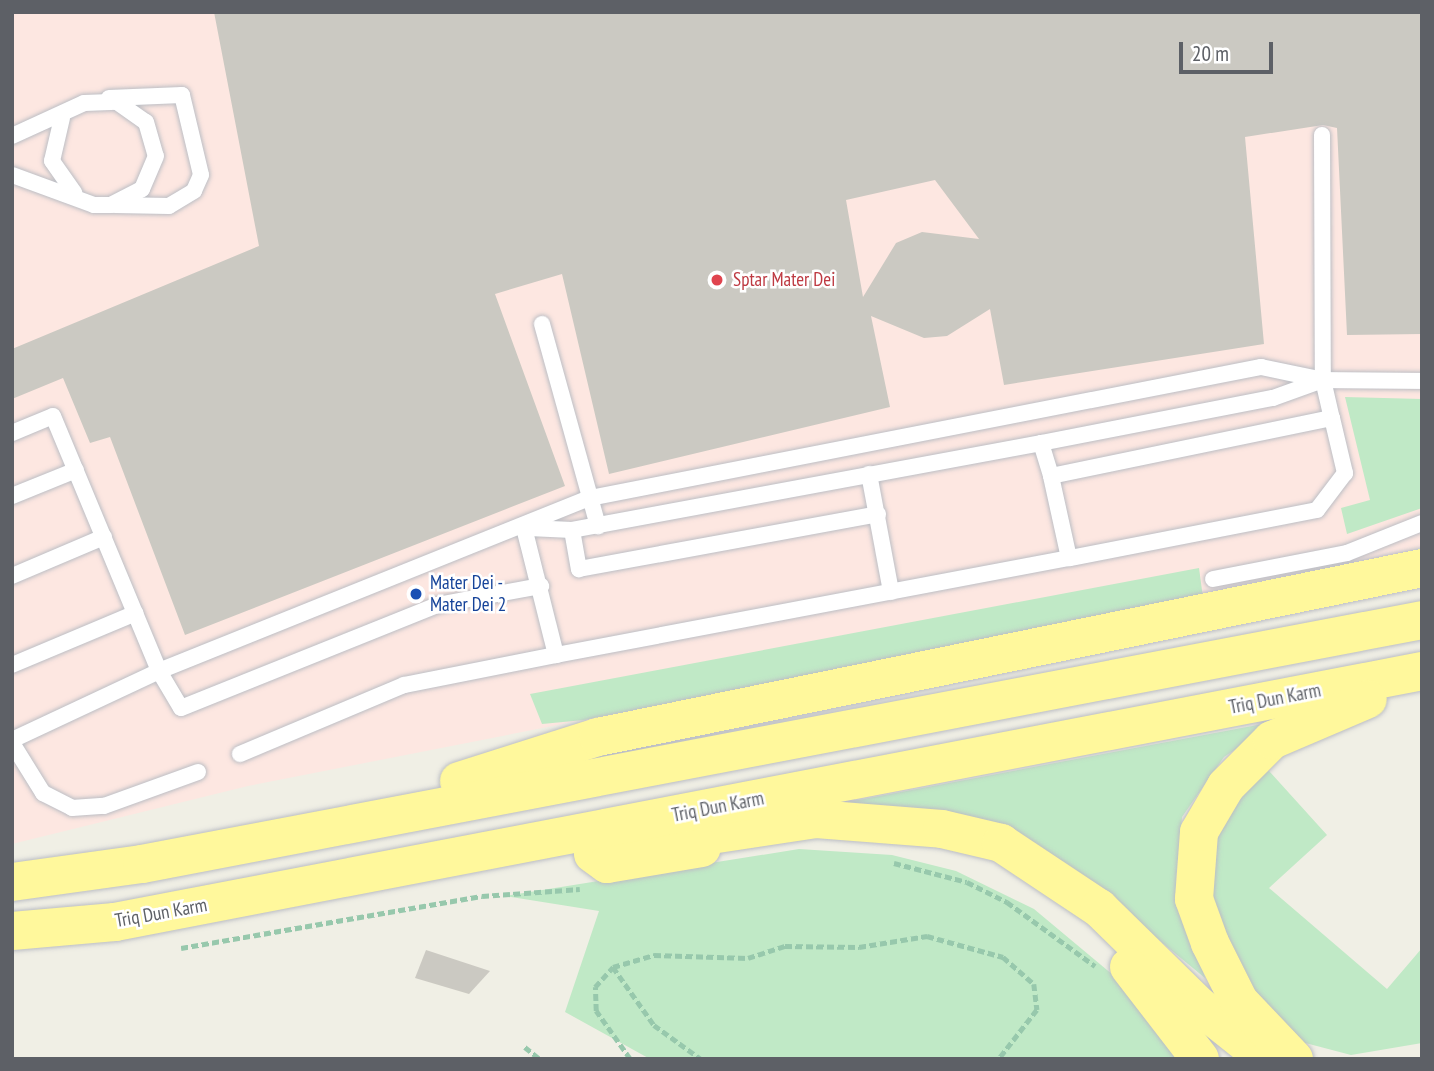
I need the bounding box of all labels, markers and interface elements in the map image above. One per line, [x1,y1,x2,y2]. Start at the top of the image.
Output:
scale bar [1182,28,1276,72]
text: 20 m [1192,40,1229,67]
place label: Sptar Mater Dei [733,269,835,291]
marker: Sptar Mater Dei [707,270,727,290]
place label: Mater Dei - Mater Dei 2 [430,572,506,616]
marker: Mater Dei - Mater Dei 2 [408,586,424,602]
street label: Triq Dun Karm [1227,679,1323,719]
street label: Triq Dun Karm [670,787,766,827]
street label: Triq Dun Karm [113,894,209,932]

